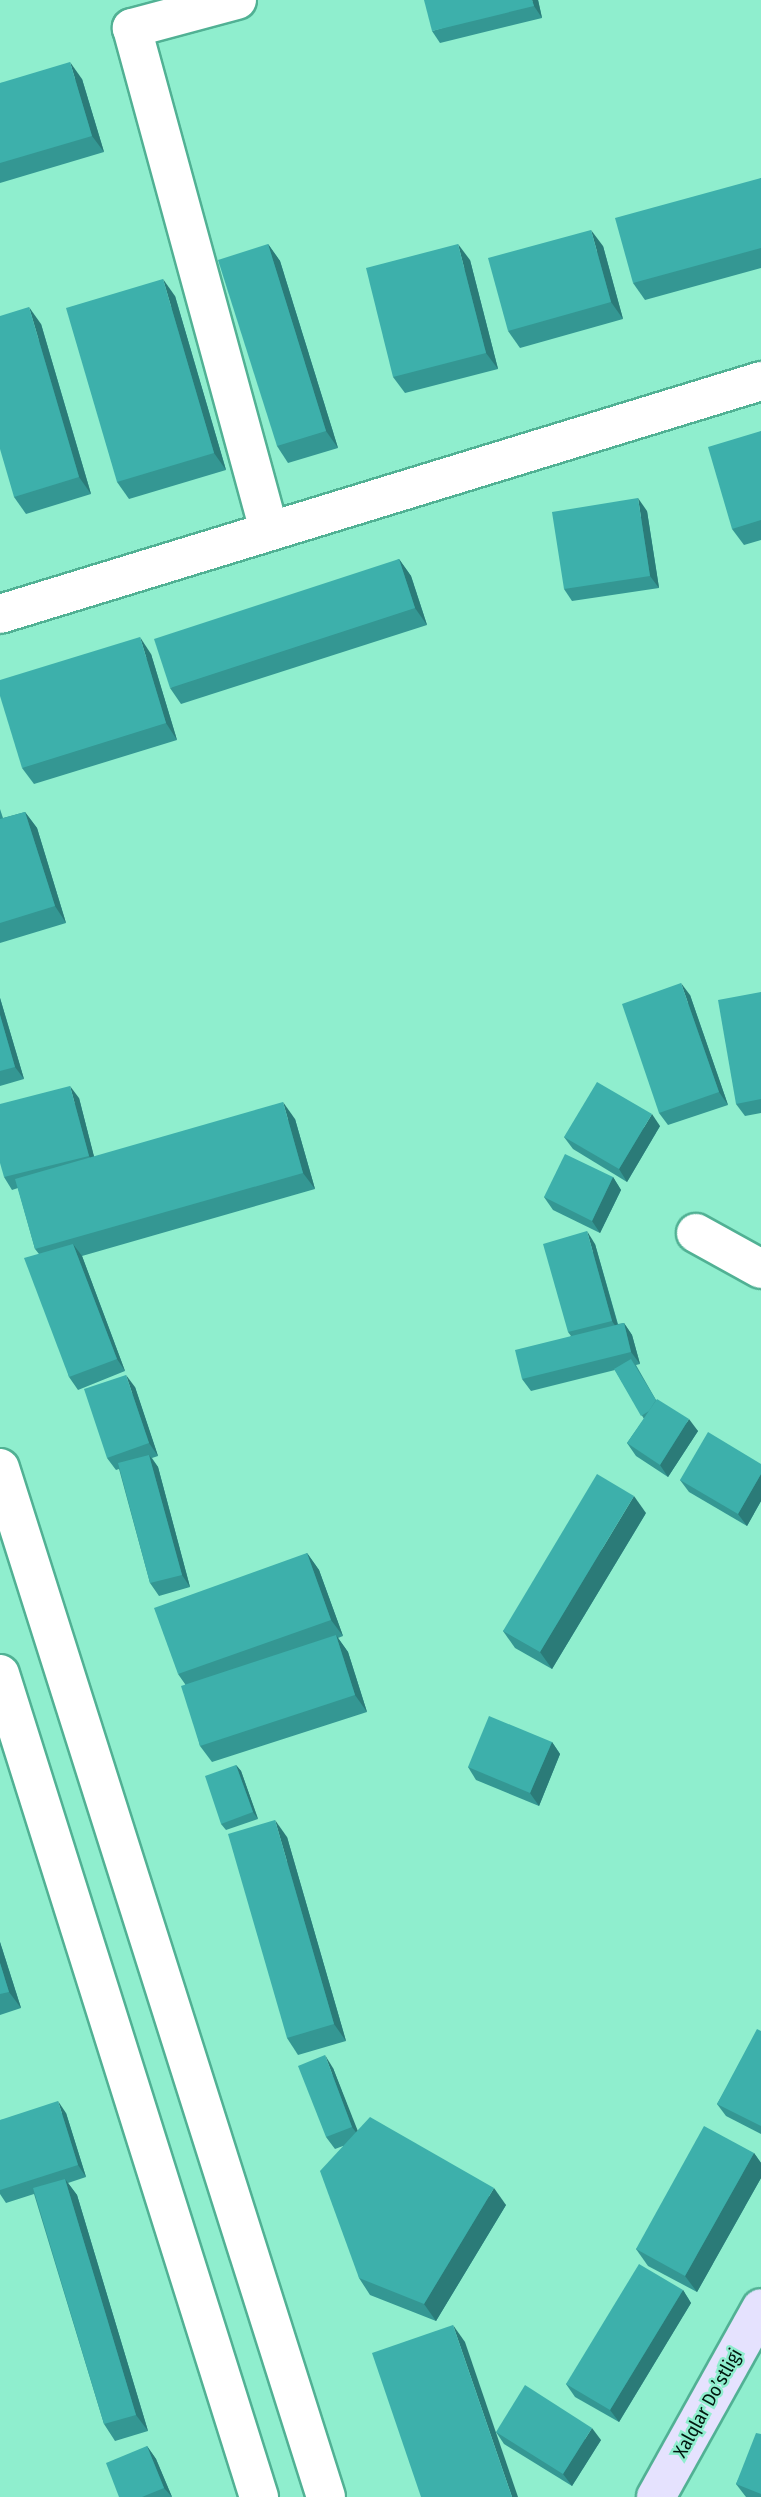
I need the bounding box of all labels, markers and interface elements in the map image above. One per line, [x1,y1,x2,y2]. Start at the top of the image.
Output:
street label: Xalqlar Do’stligi [669,2345,747,2461]

